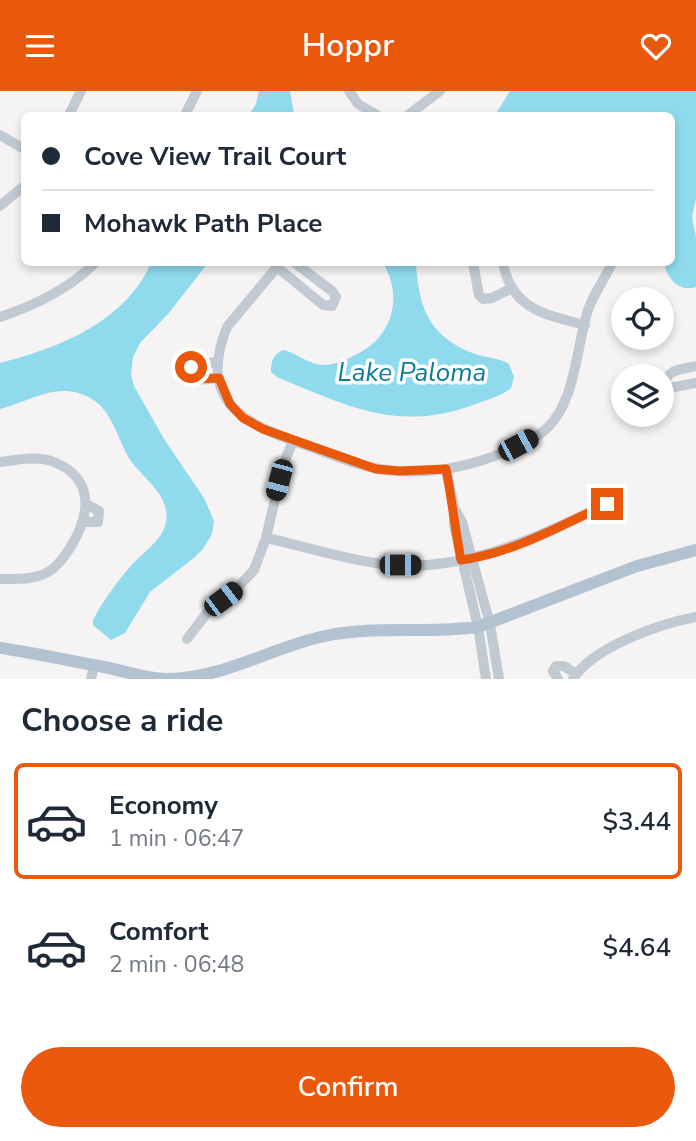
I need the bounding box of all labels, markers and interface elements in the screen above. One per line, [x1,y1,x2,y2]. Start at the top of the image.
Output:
text: Hoppr [302,24,394,67]
icon: menu [21,27,59,65]
icon: heart [637,27,675,65]
text: Cove View Trail Court [84,139,346,174]
text: Mohawk Path Place [84,206,322,241]
map controls [611,287,674,427]
button: locate [611,287,674,350]
route start [175,351,207,383]
water label: Lake Paloma [338,355,486,390]
button: layers [611,364,674,427]
car [495,426,542,464]
car [264,457,295,503]
route end [591,488,623,520]
car [380,555,422,576]
car [200,578,247,620]
text: Choose a ride [21,699,223,742]
text: Economy [109,788,218,823]
icon: car [25,790,88,853]
text: $3.44 [602,804,671,839]
text: 1 min · 06:47 [109,823,244,854]
text: Comfort [109,914,209,949]
icon: car [25,916,88,979]
text: $4.64 [602,930,671,965]
text: 2 min · 06:48 [109,949,244,980]
button: Confirm [21,1047,675,1127]

